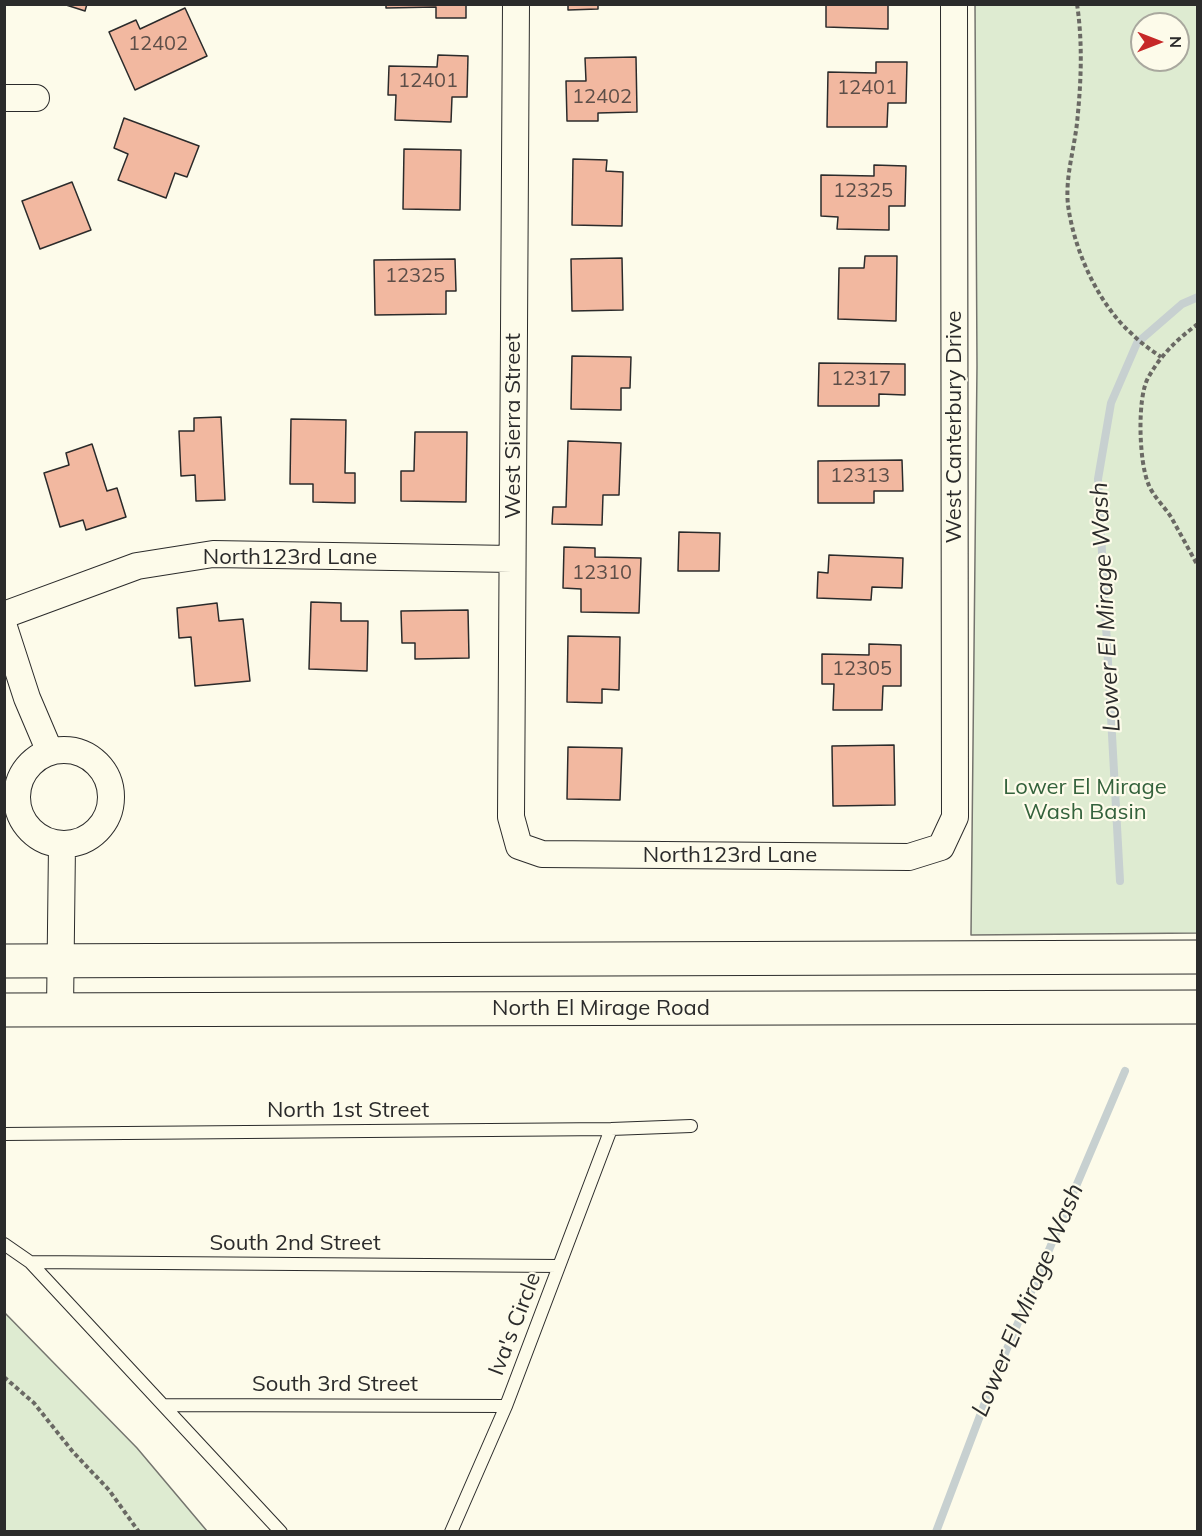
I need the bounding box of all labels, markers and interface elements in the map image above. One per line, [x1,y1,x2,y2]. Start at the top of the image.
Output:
north arrow [1130,12,1190,72]
house number: 12402 [128,32,188,56]
text: N [1166,36,1186,48]
house number: 12401 [398,69,458,93]
house number: 12401 [837,76,897,100]
house number: 12402 [572,85,632,109]
house number: 12325 [833,179,893,203]
house number: 12325 [385,264,445,288]
street label: West Canterbury Drive [941,311,967,543]
street label: West Sierra Street [500,333,526,519]
house number: 12317 [831,367,891,391]
house number: 12313 [830,464,890,488]
water label: Lower El Mirage Wash [1085,481,1127,733]
street label: North123rd Lane [203,544,377,570]
house number: 12310 [572,561,632,585]
house number: 12305 [832,657,892,681]
park label: Lower El Mirage Wash Basin [1003,774,1167,825]
street label: North123rd Lane [643,842,817,868]
street label: North El Mirage Road [492,995,710,1021]
street label: North 1st Street [267,1097,429,1123]
water label: Lower El Mirage Wash [966,1179,1090,1421]
street label: South 2nd Street [209,1230,381,1256]
street label: Iva's Circle [483,1269,547,1379]
street label: South 3rd Street [252,1371,418,1397]

